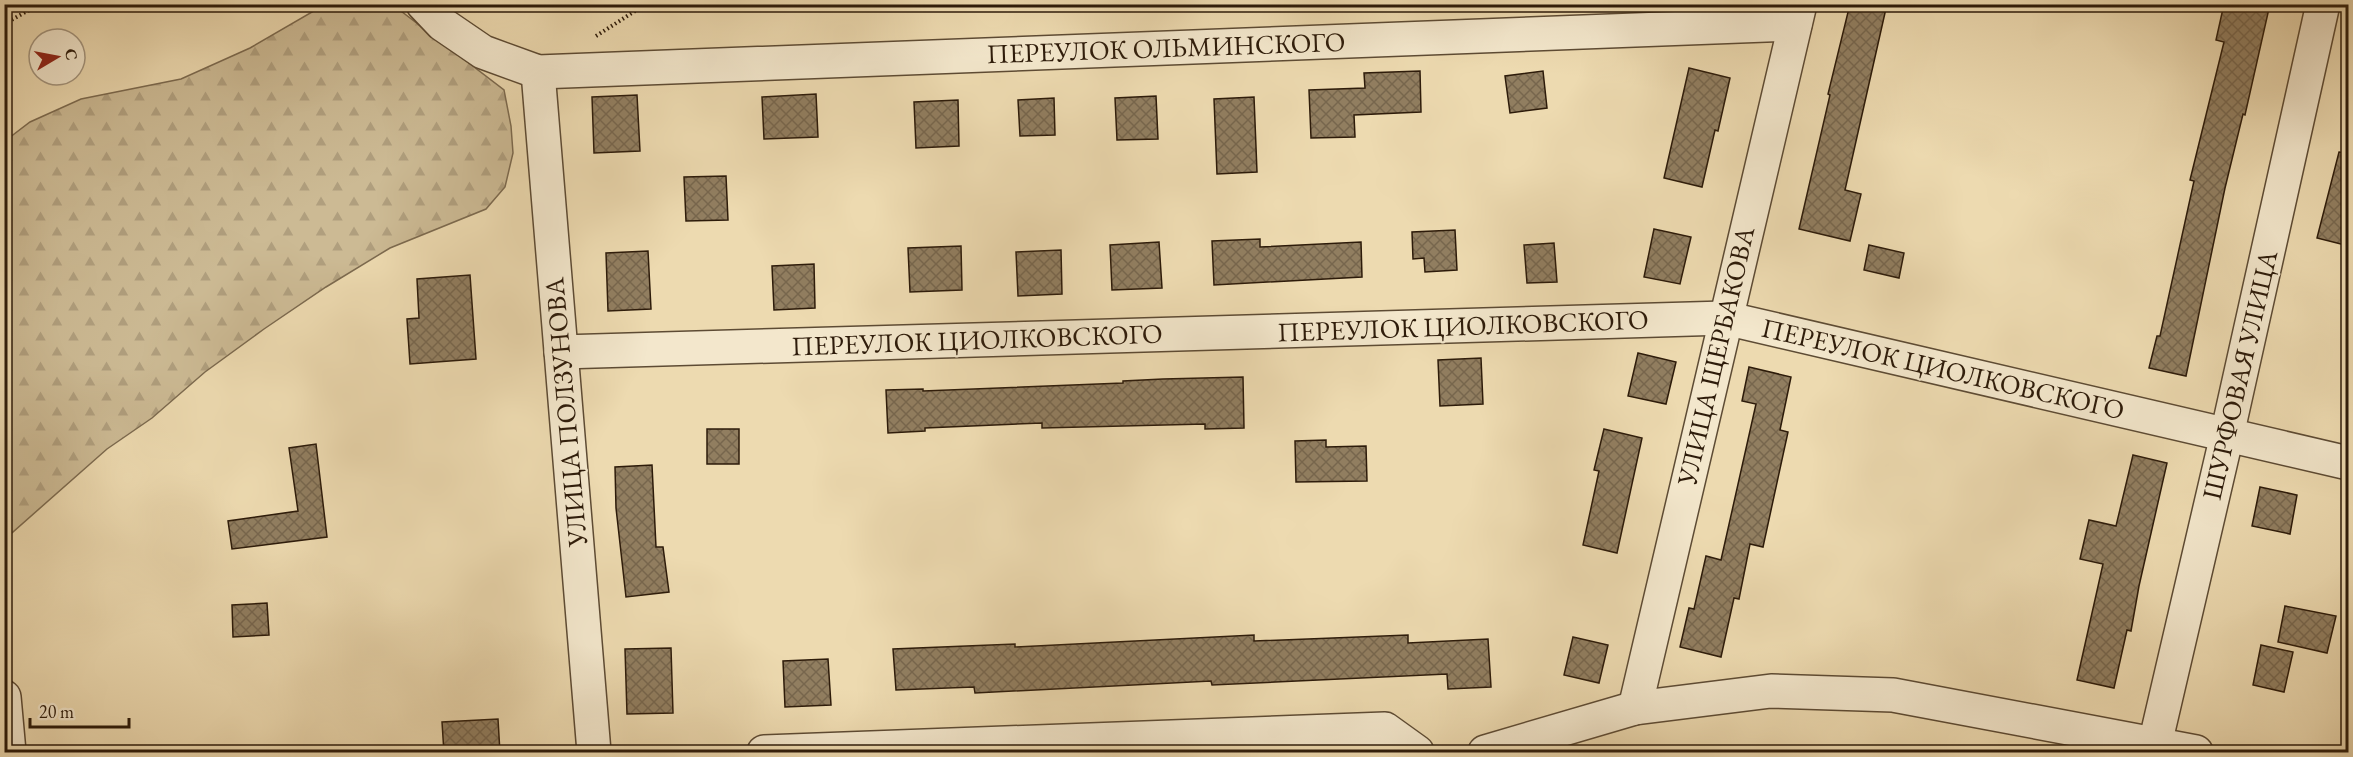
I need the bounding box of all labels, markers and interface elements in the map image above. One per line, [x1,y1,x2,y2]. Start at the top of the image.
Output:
street label: ПЕРЕУЛОК ОЛЬМИНСКОГО [986,24,1346,71]
north arrow [27,27,87,87]
text: С [60,47,83,62]
street label: УЛИЦА ЩЕРБАКОВА [1668,223,1762,490]
street label: ШУРФОВАЯ УЛИЦА [2194,246,2285,503]
street label: УЛИЦА ПОЛЗУНОВА [536,276,595,549]
street label: ПЕРЕУЛОК ЦИОЛКОВСКОГО [1277,302,1649,349]
street label: ПЕРЕУЛОК ЦИОЛКОВСКОГО [1758,310,2128,427]
street label: ПЕРЕУЛОК ЦИОЛКОВСКОГО [791,316,1163,363]
scale bar [30,691,129,729]
text: 20 m [39,700,74,723]

